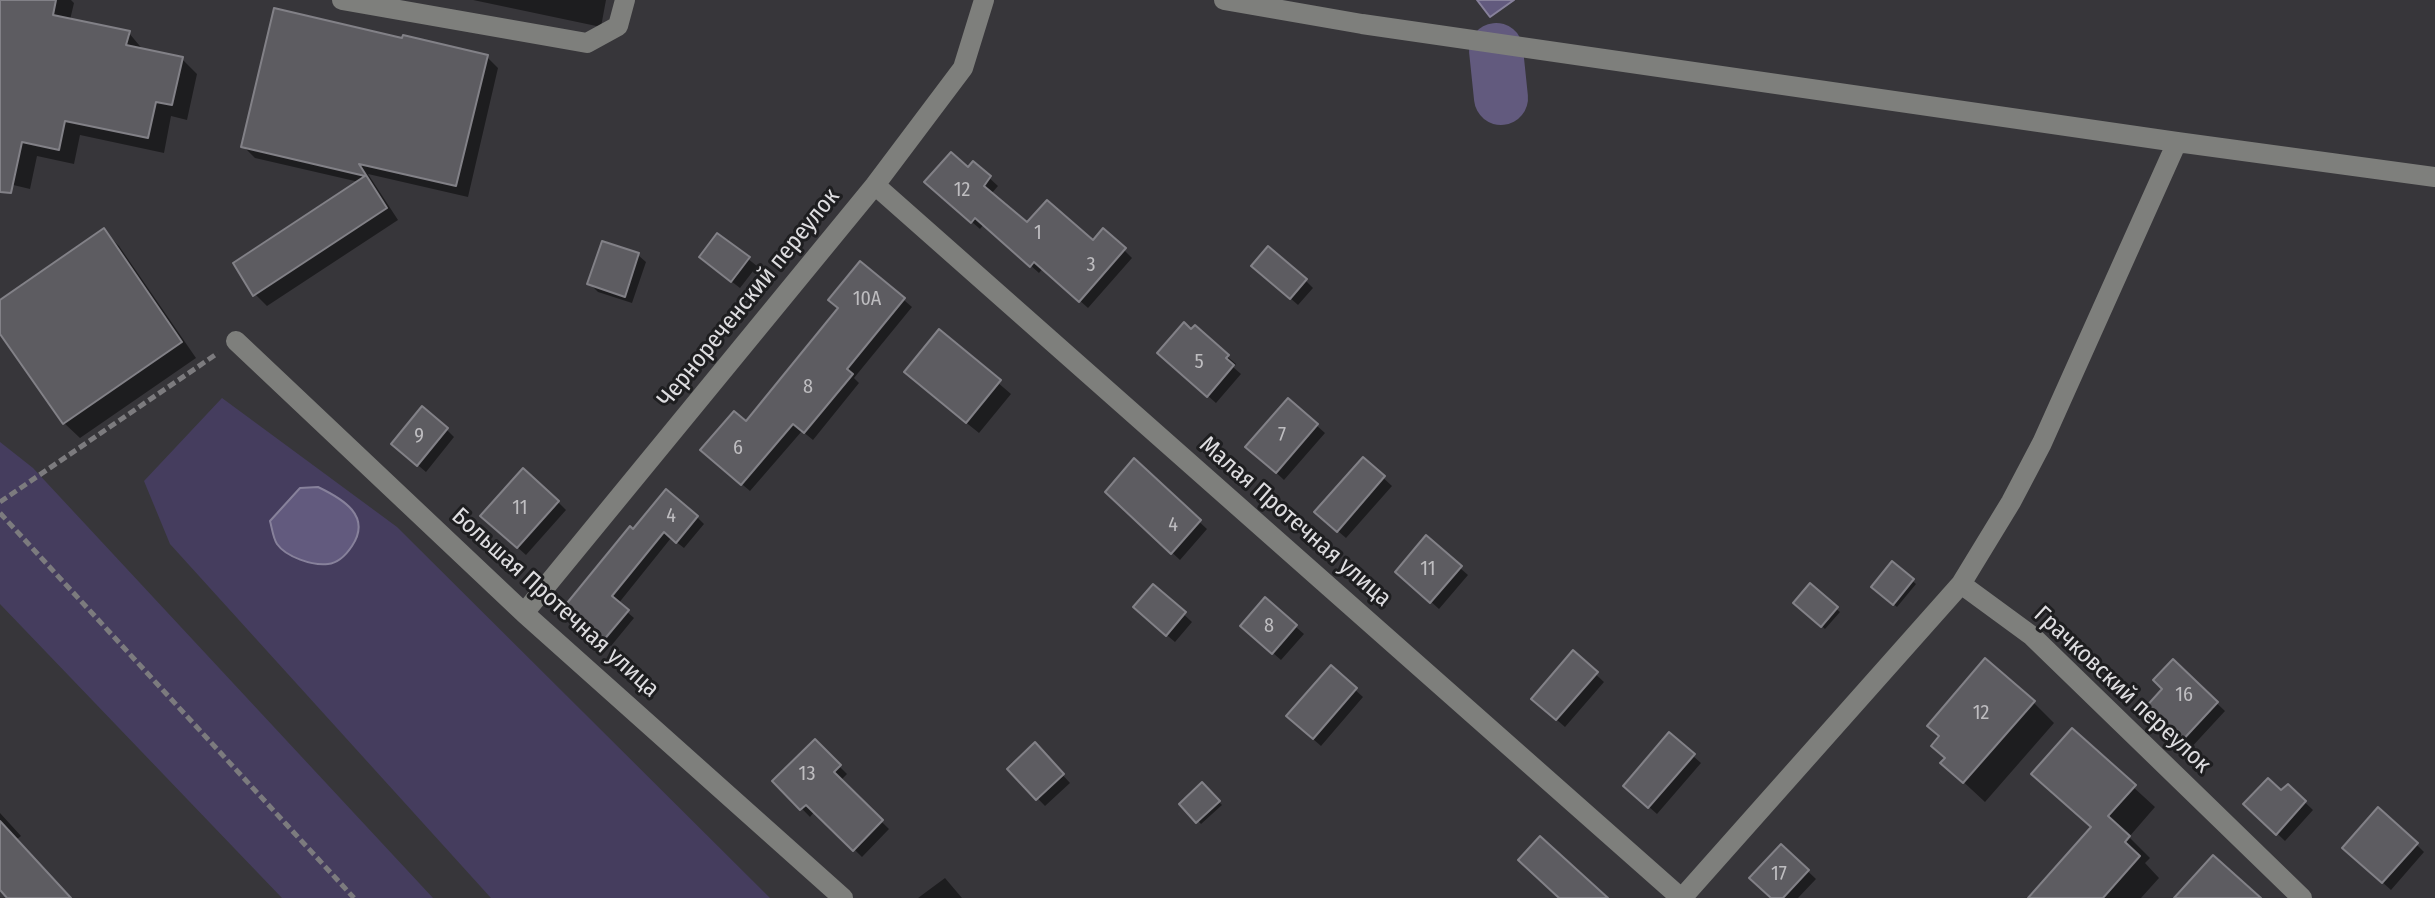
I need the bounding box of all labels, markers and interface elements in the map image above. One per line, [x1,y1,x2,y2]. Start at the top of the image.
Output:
house number: 12 [954,178,970,202]
street label: Чернореченский переулок [652,183,846,413]
house number: 1 [1034,221,1042,245]
house number: 3 [1086,253,1096,277]
house number: 10А [853,287,881,311]
house number: 5 [1194,350,1204,374]
house number: 8 [803,375,813,399]
house number: 7 [1278,423,1286,447]
house number: 9 [414,424,424,448]
street label: Малая Протечная улица [1193,431,1397,613]
house number: 6 [733,436,743,460]
house number: 11 [512,496,528,520]
street label: Большая Протечная улица [445,502,665,704]
house number: 4 [666,504,676,528]
house number: 4 [1168,513,1178,537]
house number: 11 [1420,557,1436,581]
street label: Грачковский переулок [2028,601,2216,779]
house number: 8 [1264,614,1274,638]
house number: 16 [2175,683,2193,707]
house number: 12 [1973,701,1989,725]
house number: 13 [799,762,815,786]
house number: 17 [1771,862,1787,886]

